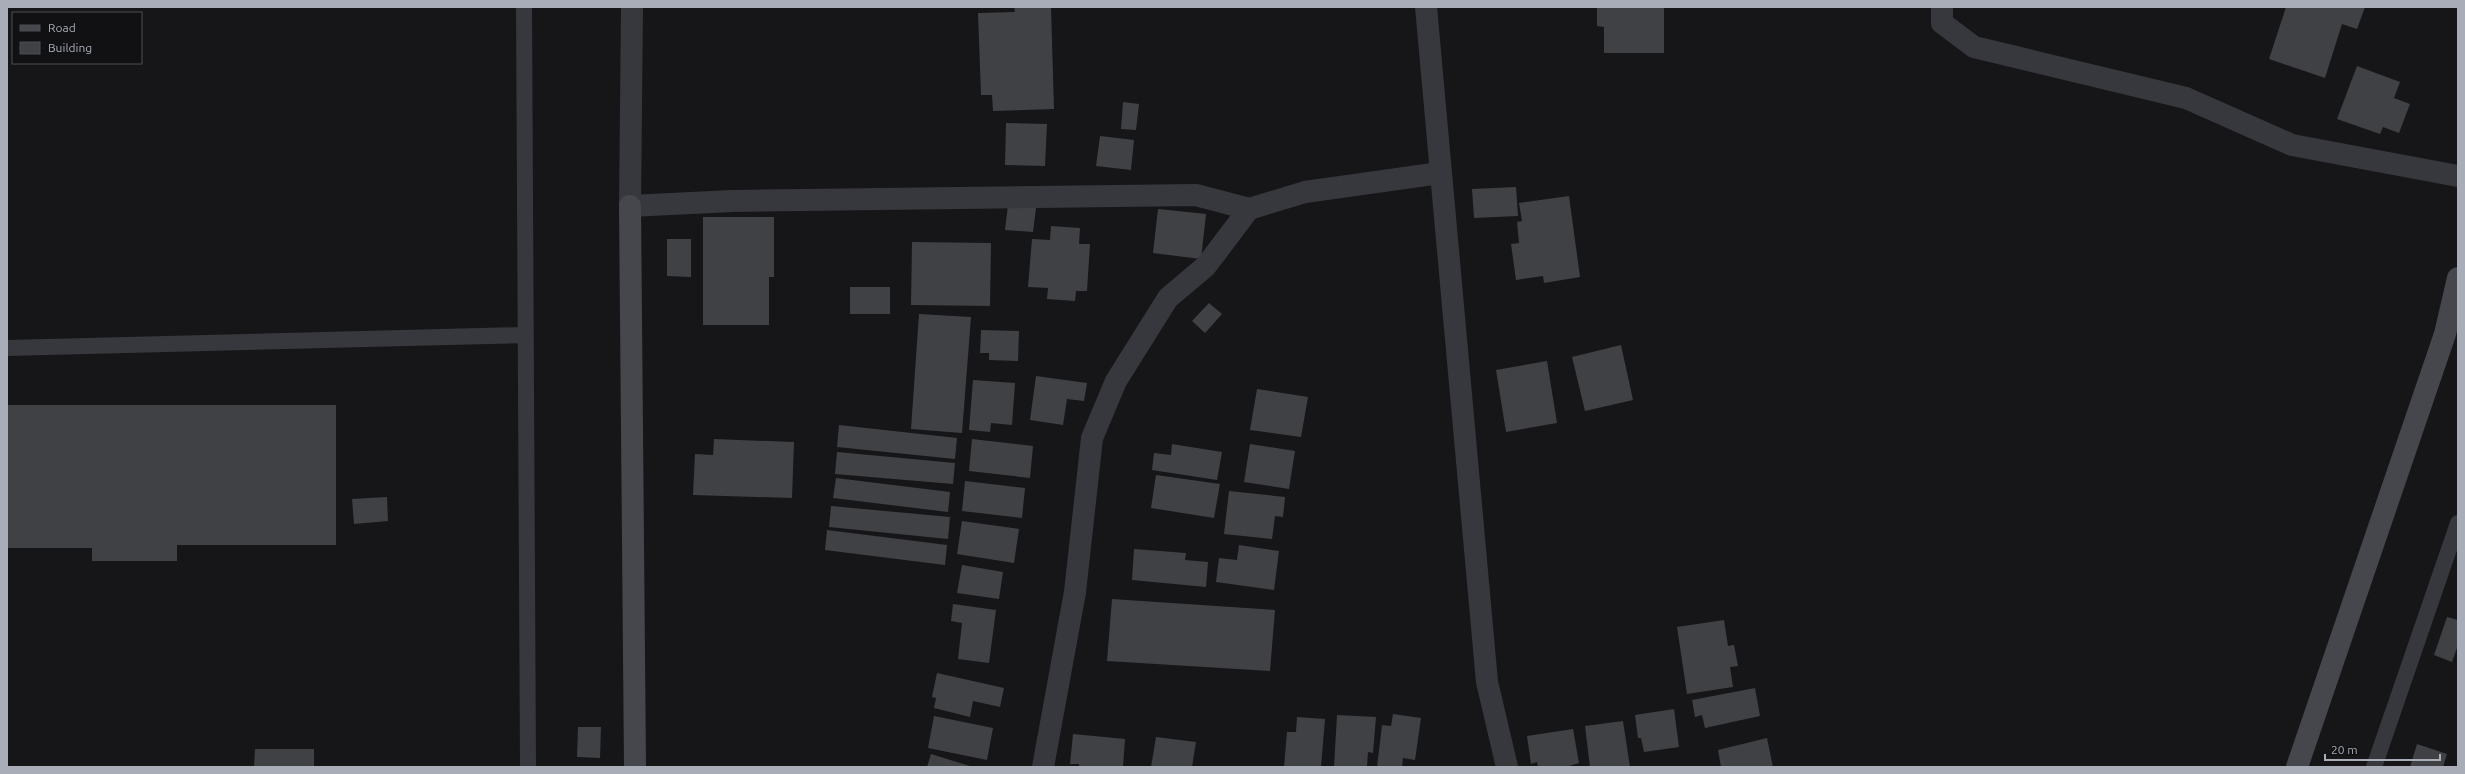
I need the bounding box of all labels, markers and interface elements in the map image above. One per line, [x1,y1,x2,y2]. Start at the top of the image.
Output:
legend [12,12,142,64]
text: Road [48,21,76,34]
text: Building [48,41,92,54]
scale bar [2325,736,2440,762]
text: 20 m [2331,743,2358,756]

